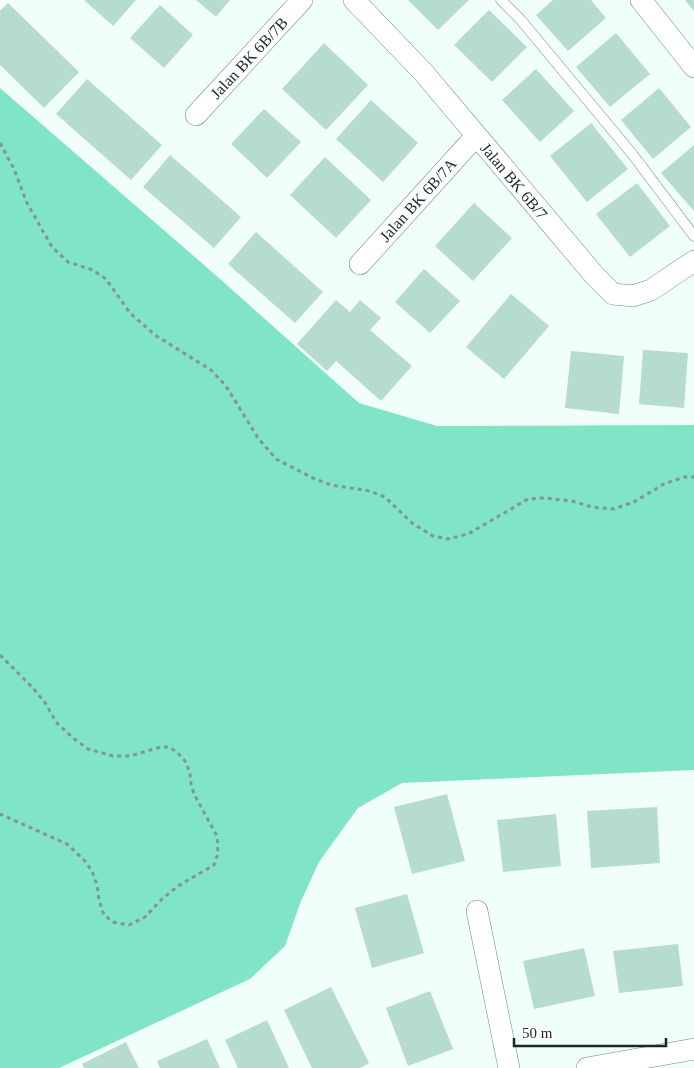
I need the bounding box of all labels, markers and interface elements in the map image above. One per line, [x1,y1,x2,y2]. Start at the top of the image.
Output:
street label: Jalan BK 6B/7B [207,14,291,102]
street label: Jalan BK 6B/7 [477,139,551,223]
street label: Jalan BK 6B/7A [376,155,460,245]
scale bar [514,1016,666,1048]
text: 50 m [522,1025,553,1041]

